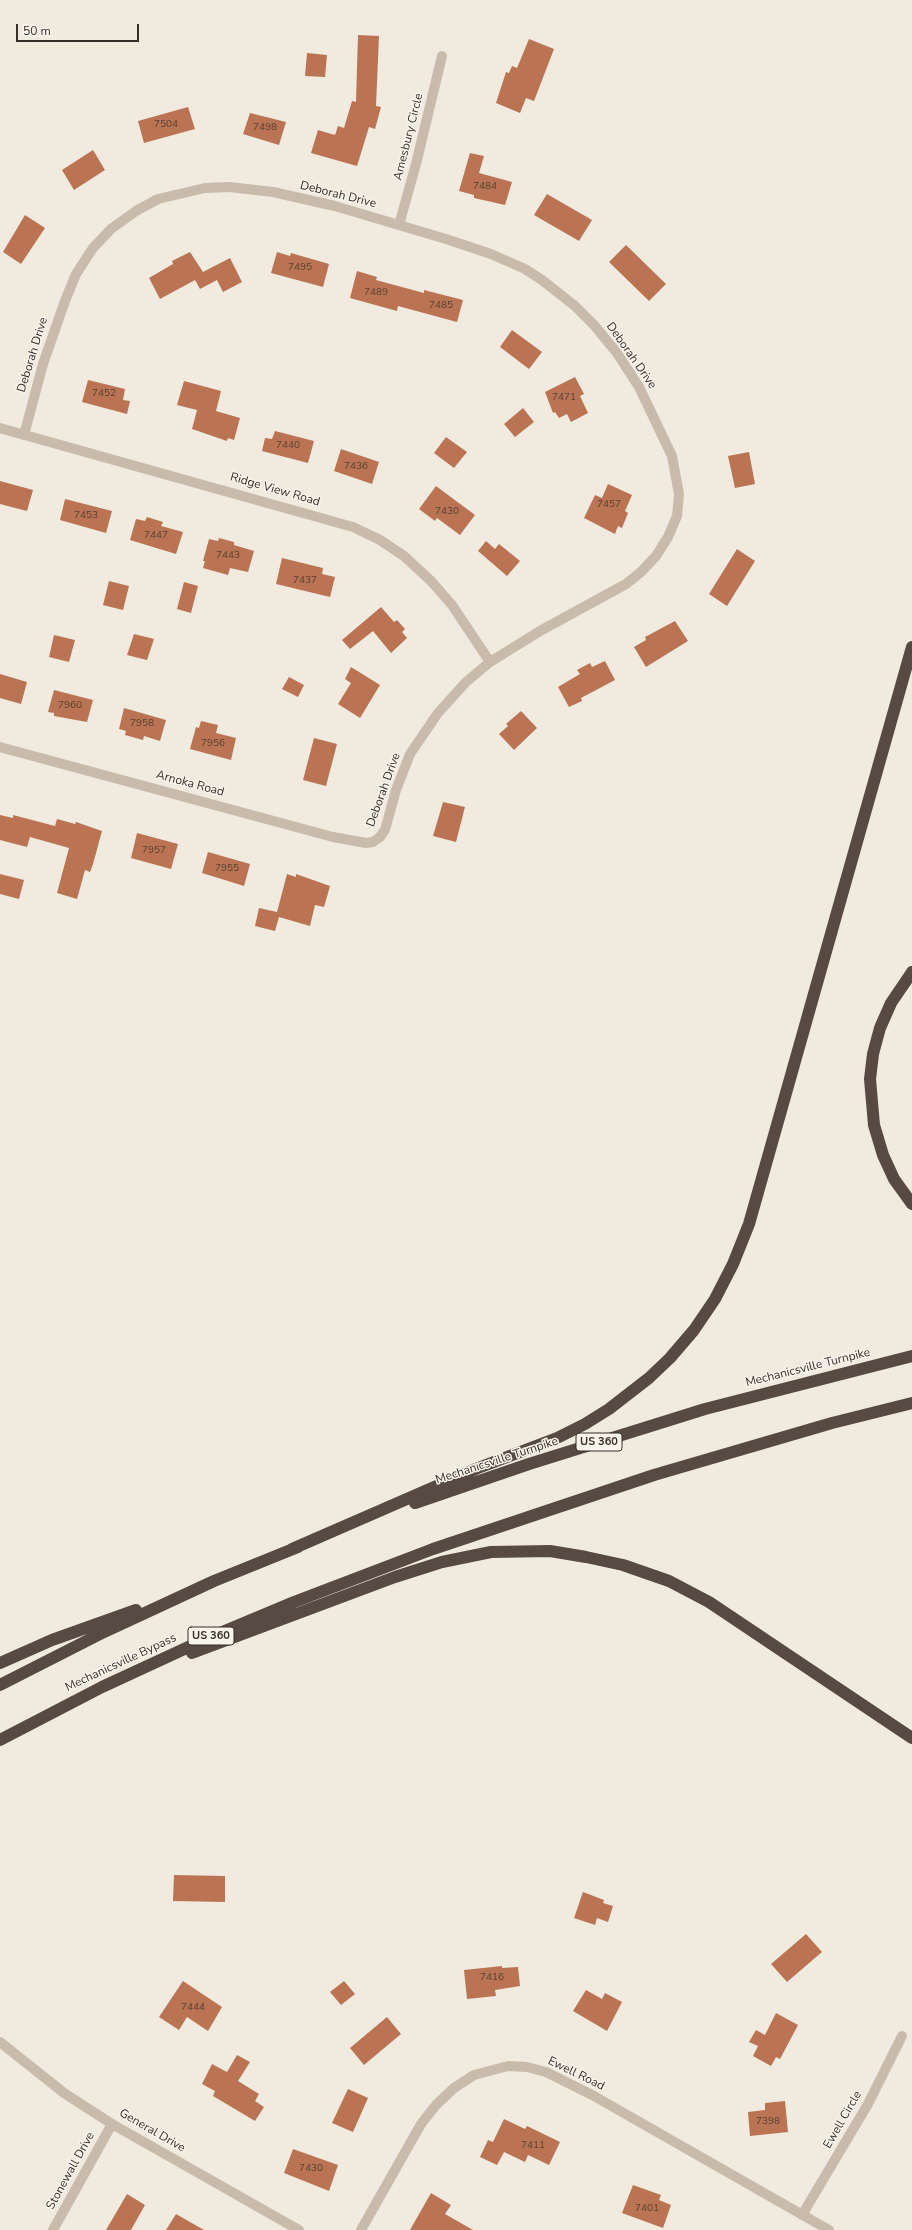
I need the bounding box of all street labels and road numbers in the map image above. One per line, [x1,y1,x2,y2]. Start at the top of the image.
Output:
street label: Amesbury Circle [391,92,427,182]
street label: Deborah Drive [298,179,378,211]
street label: Deborah Drive [15,316,51,394]
street label: Deborah Drive [603,320,659,392]
street label: Ridge View Road [228,470,322,510]
street label: Deborah Drive [364,751,404,829]
street label: Arnoka Road [154,768,226,800]
street label: Mechanicsville Turnpike [744,1346,872,1390]
road number: US 360 [576,1433,622,1451]
street label: Mechanicsville Turnpike [434,1434,560,1488]
road number: US 360 [188,1627,234,1645]
street label: Mechanicsville Bypass [63,1631,179,1695]
street label: Ewell Road [545,2054,607,2094]
street label: Ewell Circle [821,2089,865,2151]
street label: General Drive [116,2106,188,2156]
street label: Stonewall Drive [44,2130,98,2212]

